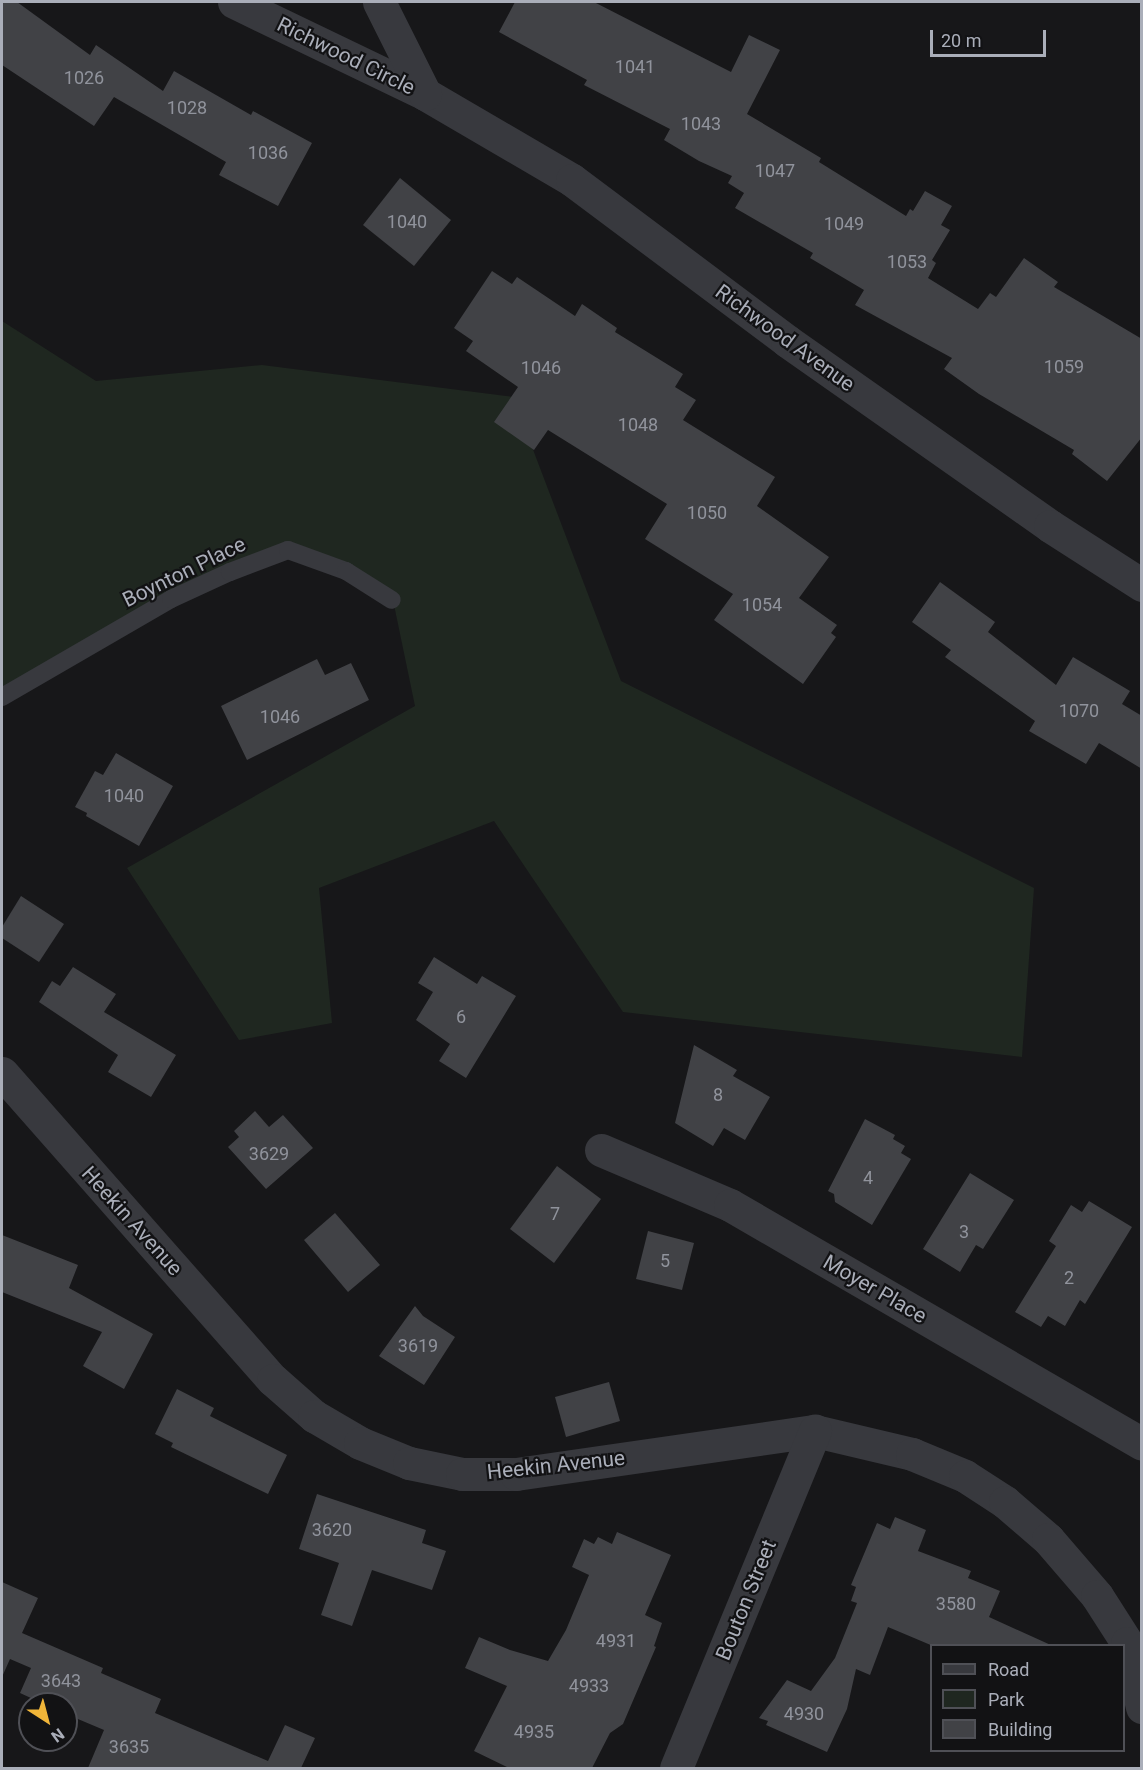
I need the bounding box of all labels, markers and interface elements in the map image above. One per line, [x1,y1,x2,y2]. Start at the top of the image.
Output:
street label: Richwood Circle [273,12,419,100]
scale bar [933,18,1048,56]
text: 20 m [941,30,981,51]
house number: 1041 [615,56,655,78]
house number: 1026 [64,67,104,89]
house number: 1028 [167,97,207,119]
house number: 1043 [681,113,721,135]
house number: 1036 [248,142,288,164]
house number: 1047 [755,160,795,182]
house number: 1040 [387,211,427,233]
house number: 1049 [824,213,864,235]
house number: 1053 [887,251,927,273]
street label: Richwood Avenue [710,279,860,397]
house number: 1059 [1044,356,1084,378]
house number: 1046 [521,357,561,379]
house number: 1048 [618,414,658,436]
house number: 1050 [687,502,727,524]
street label: Boynton Place [118,531,250,613]
house number: 1054 [742,594,782,616]
house number: 1070 [1059,700,1099,722]
house number: 1046 [260,706,300,728]
house number: 1040 [104,785,144,807]
house number: 6 [456,1006,466,1028]
house number: 8 [713,1084,723,1106]
house number: 3629 [249,1143,289,1165]
street label: Heekin Avenue [76,1161,188,1281]
house number: 4 [863,1167,873,1189]
house number: 7 [550,1203,560,1225]
house number: 3 [959,1221,969,1243]
street label: Moyer Place [819,1249,931,1329]
house number: 5 [660,1250,670,1272]
house number: 2 [1064,1267,1074,1289]
house number: 3619 [398,1335,438,1357]
street label: Heekin Avenue [486,1445,626,1485]
house number: 3620 [312,1519,352,1541]
street label: Bouton Street [710,1536,782,1664]
house number: 3580 [936,1593,976,1615]
house number: 4931 [596,1630,636,1652]
legend [930,1644,1125,1752]
text: Road [988,1659,1029,1680]
house number: 3643 [41,1670,81,1692]
house number: 4933 [569,1675,609,1697]
text: Park [988,1689,1024,1710]
north arrow [18,1692,78,1752]
house number: 4930 [784,1703,824,1725]
text: Building [988,1719,1052,1740]
house number: 4935 [514,1721,554,1743]
text: N [48,1724,68,1746]
house number: 3635 [109,1736,149,1758]

